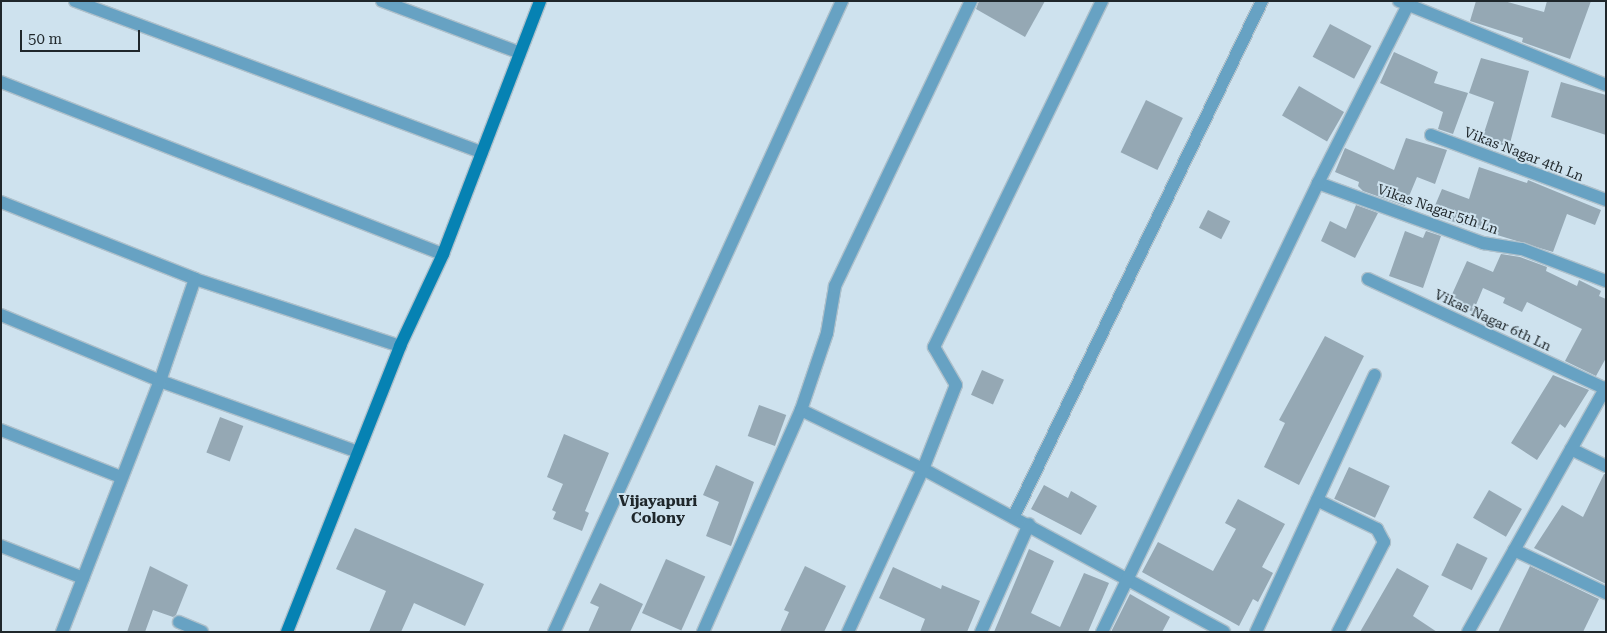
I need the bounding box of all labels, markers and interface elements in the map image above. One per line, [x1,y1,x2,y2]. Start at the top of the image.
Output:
scale bar [22,20,142,52]
text: 50 m [28,30,62,48]
street label: Vikas Nagar 4th Ln [1462,123,1586,185]
street label: Vikas Nagar 5th Ln [1375,180,1501,238]
street label: Vikas Nagar 6th Ln [1432,286,1554,354]
district label: Vijayapuri Colony [619,492,697,527]

